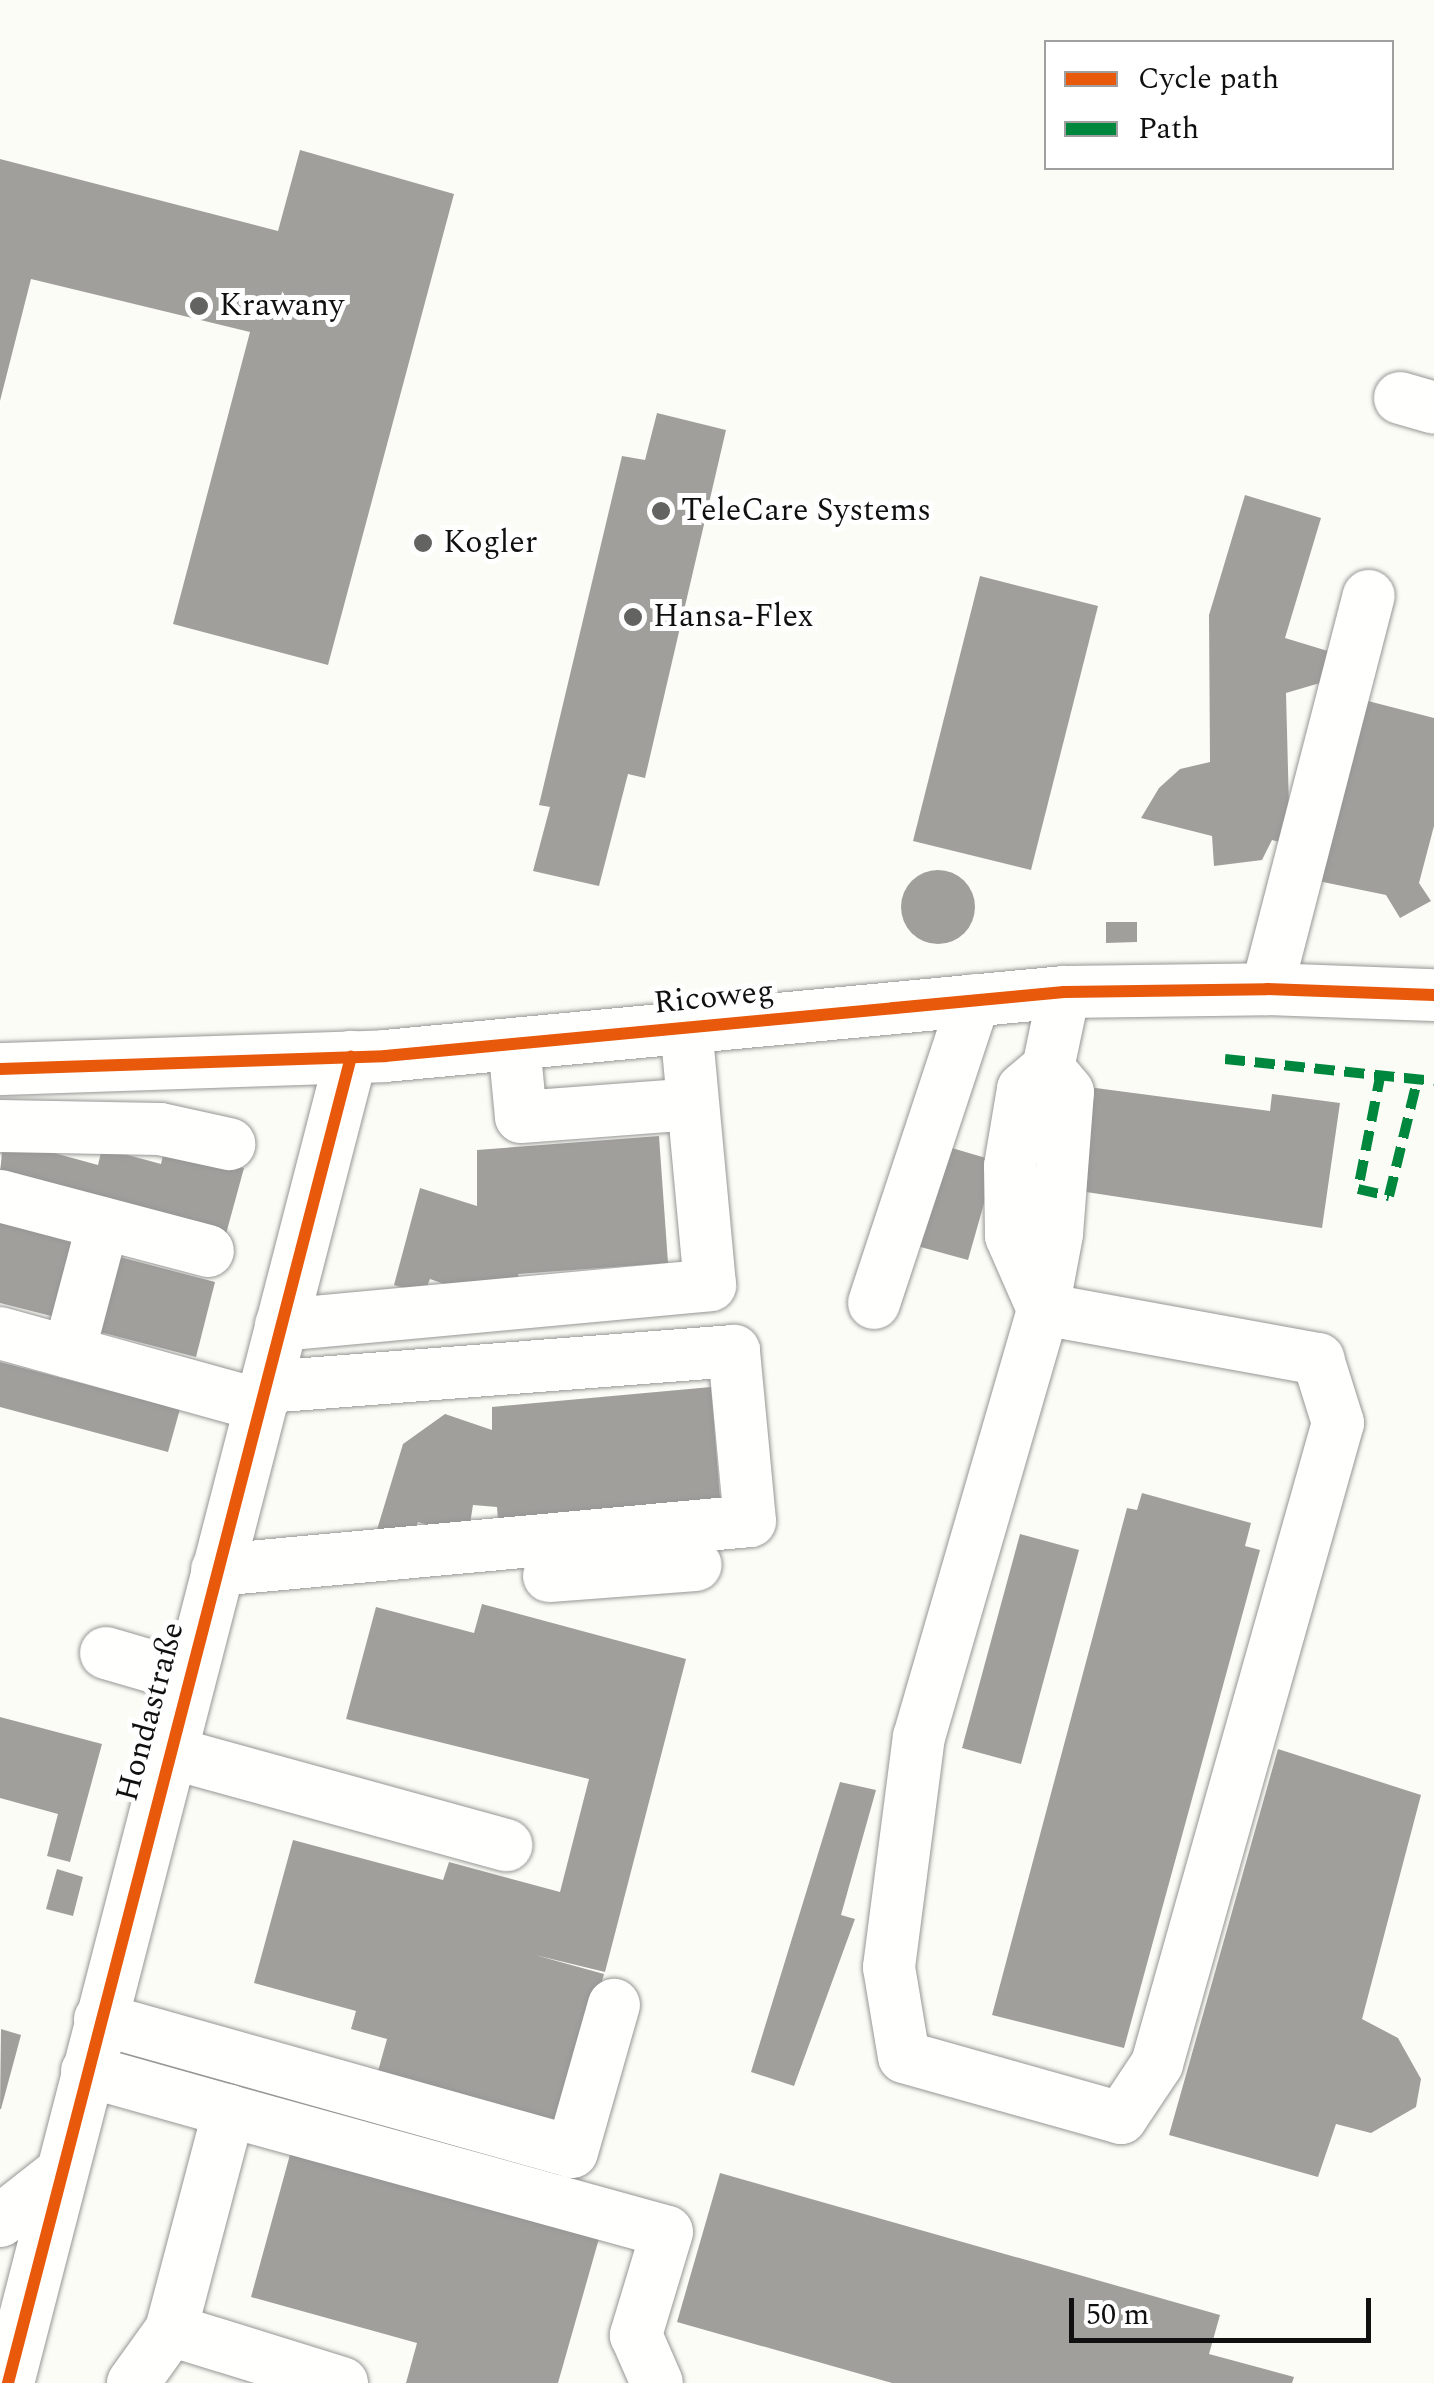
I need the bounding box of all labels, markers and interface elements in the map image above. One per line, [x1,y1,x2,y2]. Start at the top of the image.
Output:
legend [1044,40,1394,170]
text: Cycle path [1138,56,1279,102]
text: Path [1138,106,1199,152]
place label: Krawany [219,287,344,325]
marker: Krawany [188,295,210,317]
place label: TeleCare Systems [681,492,931,530]
marker: TeleCare Systems [650,500,672,522]
place label: Kogler [443,524,537,562]
marker: Kogler [412,532,434,554]
place label: Hansa-Flex [653,598,813,636]
marker: Hansa-Flex [622,606,644,628]
street label: Ricoweg [652,973,776,1023]
street label: Hondastraße [109,1618,193,1806]
scale bar [1074,2278,1376,2340]
text: 50 m [1086,2292,1149,2338]

